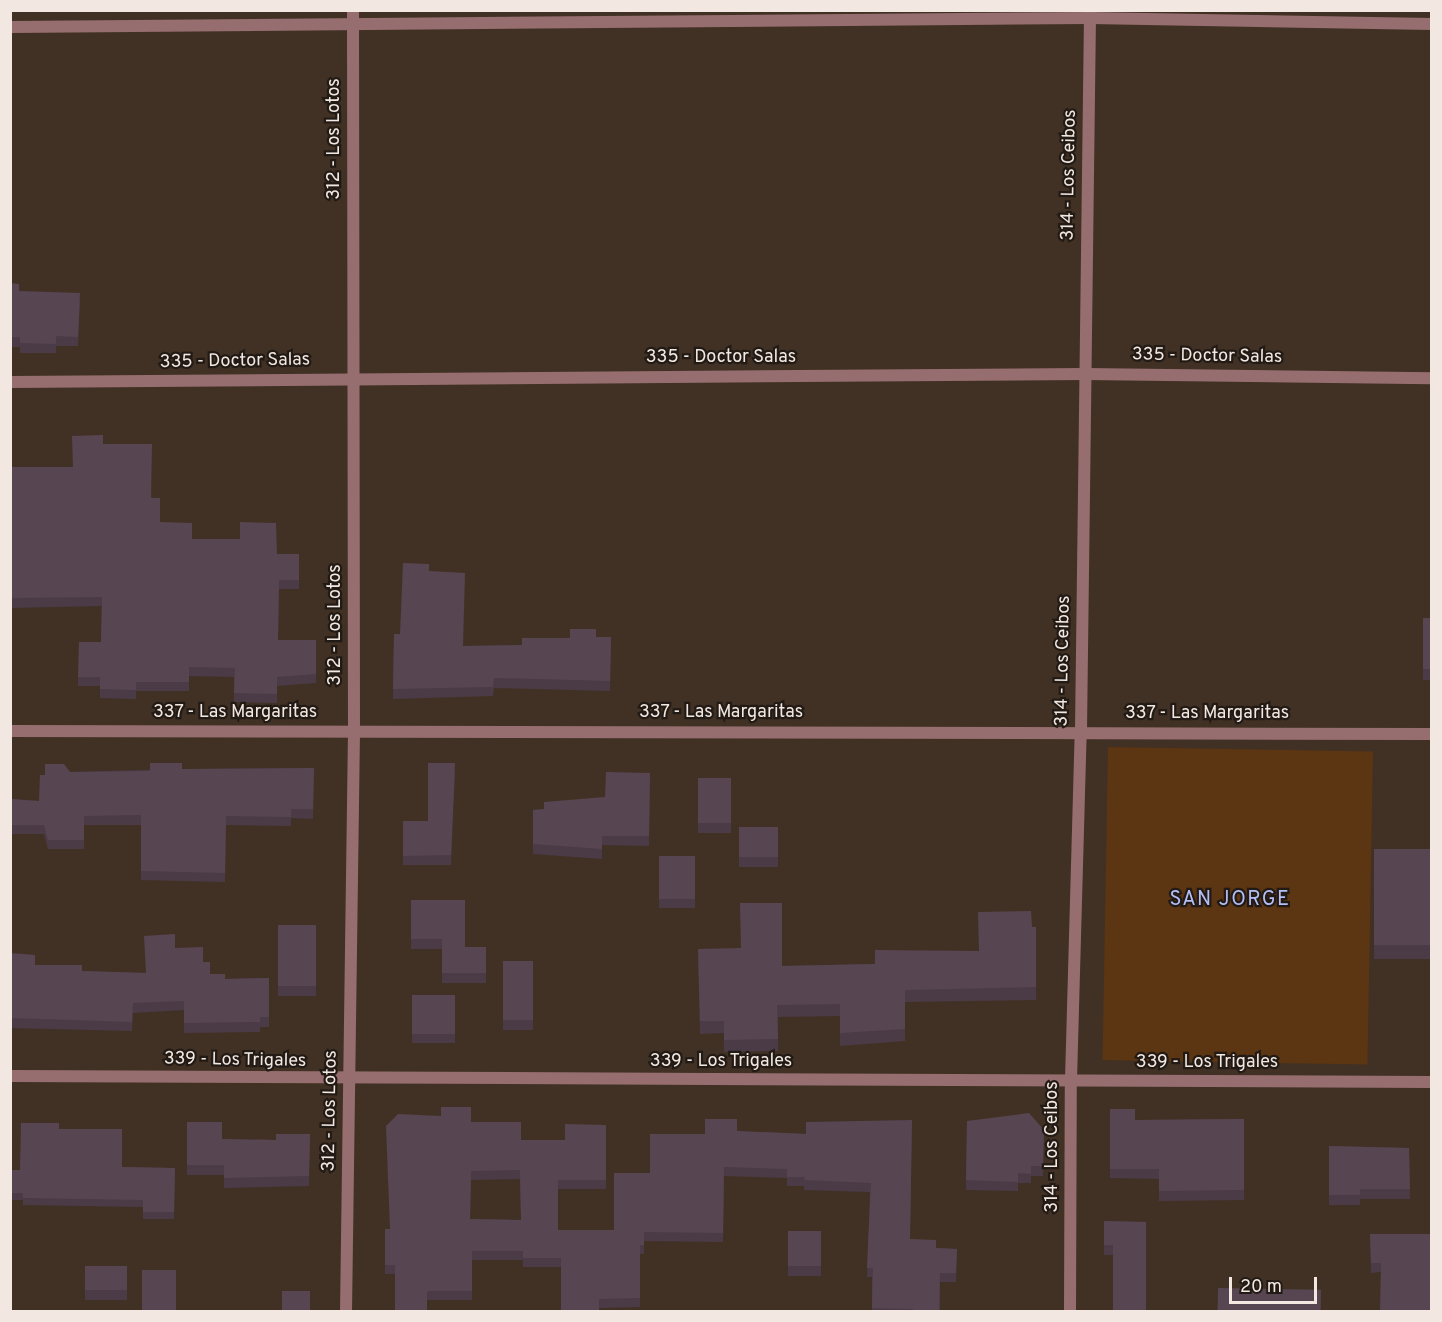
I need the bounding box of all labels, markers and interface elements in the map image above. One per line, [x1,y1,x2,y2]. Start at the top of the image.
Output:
street label: 312 - Los Lotos [324,78,346,200]
street label: 314 - Los Ceibos [1058,109,1082,241]
street label: 335 - Doctor Salas [1132,345,1282,369]
street label: 335 - Doctor Salas [646,347,796,369]
street label: 335 - Doctor Salas [160,350,310,374]
street label: 312 - Los Lotos [325,564,347,686]
street label: 314 - Los Ceibos [1052,595,1076,727]
street label: 337 - Las Margaritas [153,702,317,724]
street label: 337 - Las Margaritas [639,702,803,724]
street label: 337 - Las Margaritas [1125,703,1289,725]
district label: SAN JORGE [1169,888,1291,912]
street label: 339 - Los Trigales [163,1049,307,1073]
street label: 312 - Los Lotos [319,1050,343,1172]
street label: 339 - Los Trigales [649,1051,793,1073]
street label: 339 - Los Trigales [1135,1052,1279,1074]
street label: 314 - Los Ceibos [1042,1081,1064,1213]
scale bar [1232,1265,1320,1303]
text: 20 m [1240,1276,1282,1299]

